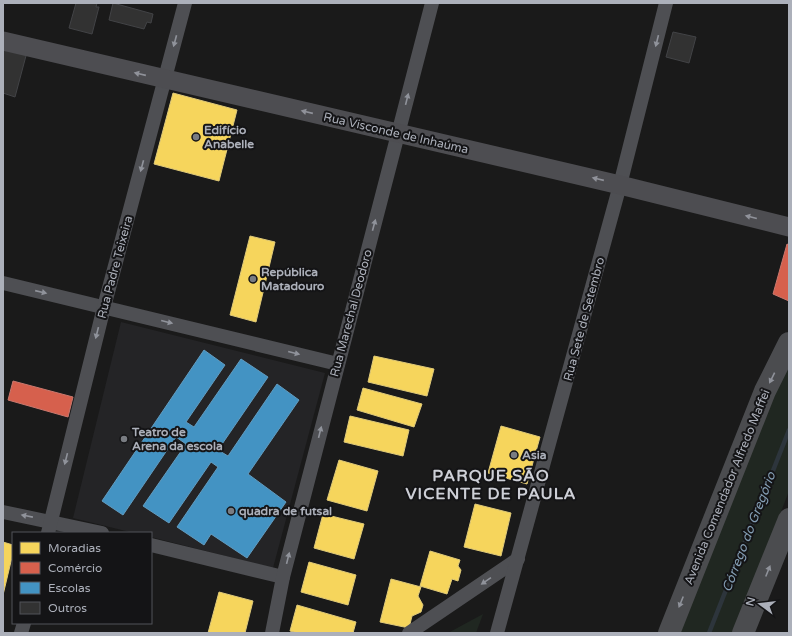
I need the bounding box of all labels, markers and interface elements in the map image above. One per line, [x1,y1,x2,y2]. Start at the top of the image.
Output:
one-way arrow [172,35,178,47]
one-way arrow [653,35,659,47]
one-way arrow [134,71,146,77]
one-way arrow [404,93,410,105]
one-way arrow [301,109,314,115]
street label: Rua Visconde de Inhaúma [322,110,470,156]
place label: Edifício Anabelle [204,123,254,151]
marker: Edifício Anabelle [191,132,201,142]
one-way arrow [138,160,144,173]
one-way arrow [592,176,604,182]
street label: Rua Padre Teixeira [95,214,135,320]
one-way arrow [745,214,757,220]
one-way arrow [372,219,378,231]
street label: Rua Marechal Deodoro [327,248,375,378]
street label: Rua Sete de Setembro [561,256,607,382]
place label: República Matadouro [261,265,324,293]
marker: República Matadouro [248,274,258,284]
one-way arrow [35,289,47,295]
one-way arrow [162,319,174,325]
one-way arrow [94,326,100,339]
one-way arrow [288,350,300,356]
one-way arrow [769,372,775,384]
street label: Avenida Comendador Alfredo Maffei [681,387,773,587]
place label: Teatro de Arena da escola [131,425,223,453]
one-way arrow [318,426,324,439]
marker: Teatro de Arena da escola [119,434,129,444]
place label: Asia [522,448,547,462]
marker: Asia [509,450,519,460]
one-way arrow [63,453,69,465]
district label: PARQUE SÃO VICENTE DE PAULA [406,466,576,504]
water label: Córrego do Gregório [719,469,780,594]
place label: quadra de futsal [239,504,332,519]
marker: quadra de futsal [226,506,236,516]
one-way arrow [21,513,33,519]
legend [12,532,152,624]
text: Moradias [48,541,101,555]
one-way arrow [285,552,291,564]
text: Comércio [48,561,102,575]
one-way arrow [766,564,772,576]
one-way arrow [481,577,491,585]
text: Escolas [48,581,91,595]
north arrow [740,584,780,624]
text: N [743,596,758,607]
one-way arrow [677,597,683,609]
text: Outros [48,601,87,615]

